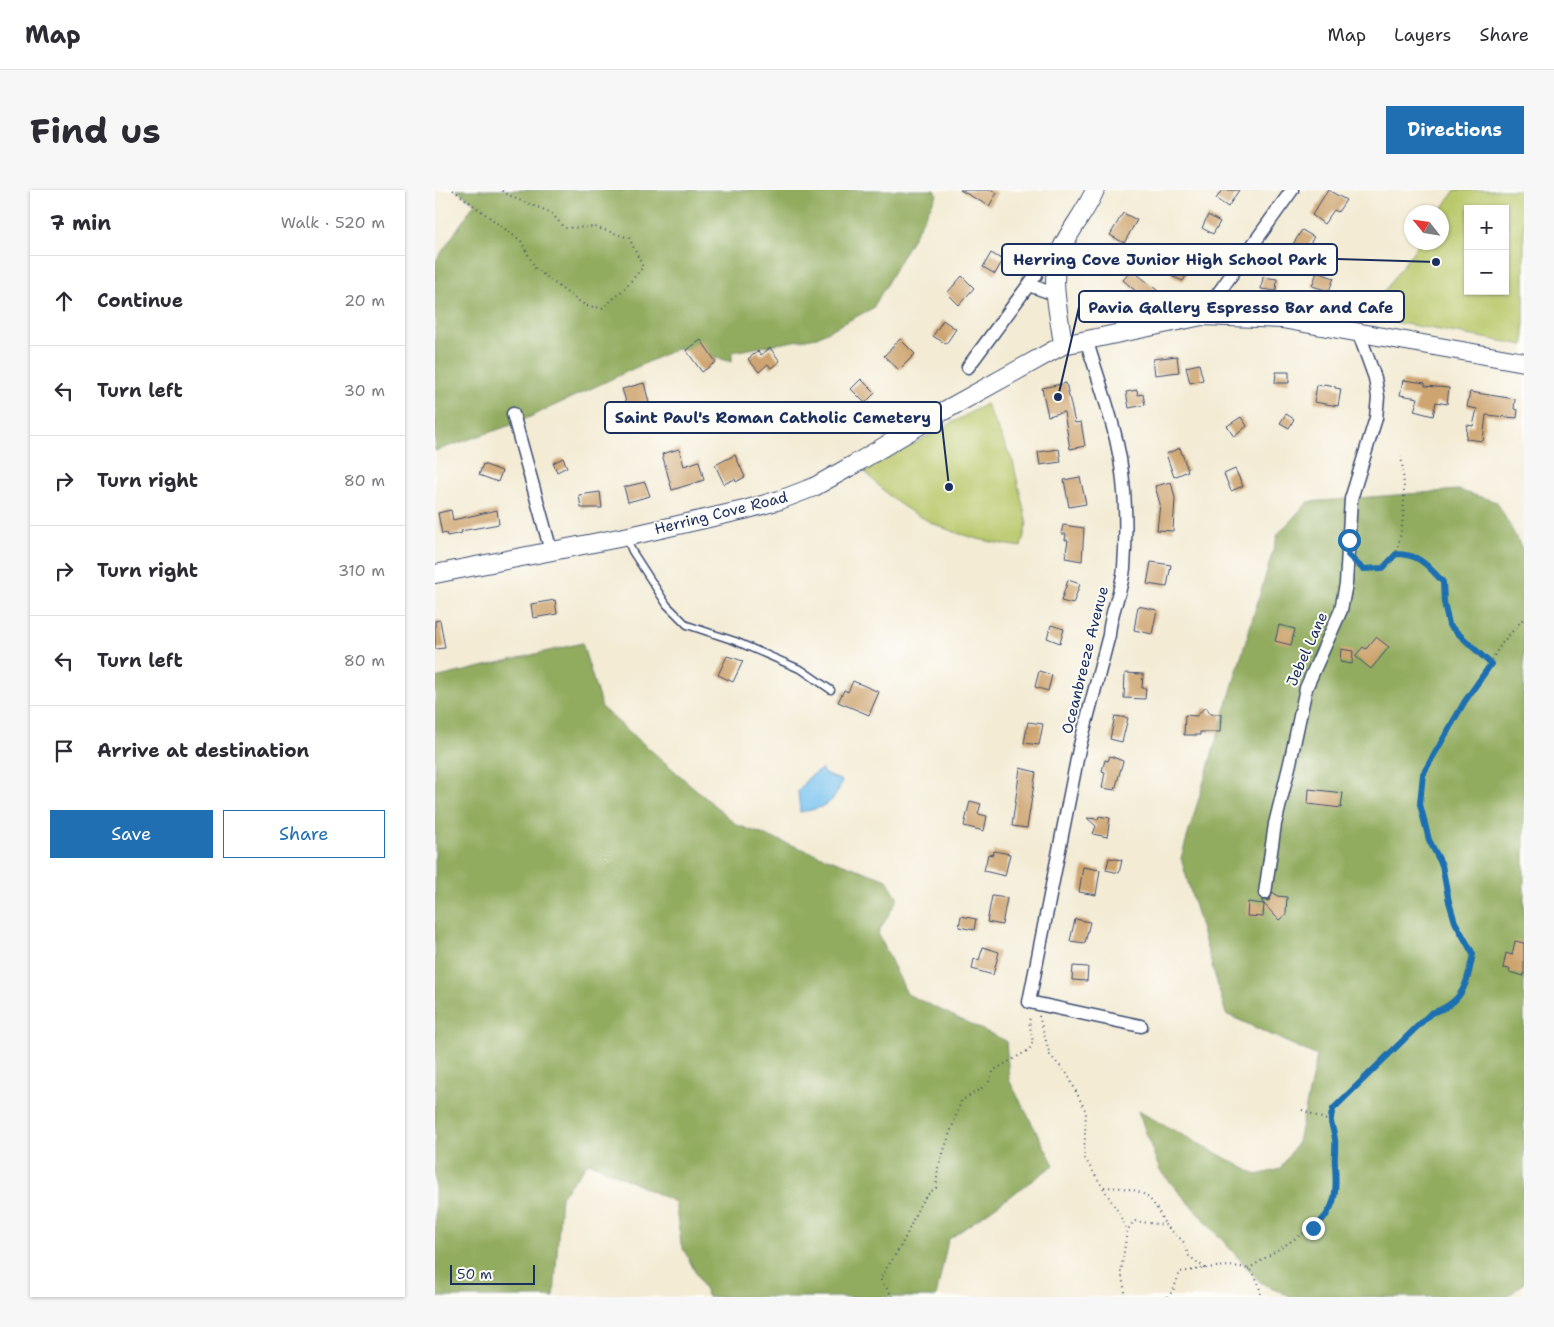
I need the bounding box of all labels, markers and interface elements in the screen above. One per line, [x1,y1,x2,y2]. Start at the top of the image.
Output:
text: Map [25,19,81,51]
text: Map [1328,23,1366,47]
text: Layers [1394,23,1451,47]
text: Share [1479,23,1529,47]
button: Directions [1386,106,1524,154]
text: Find us [30,107,161,154]
north arrow [1404,205,1449,250]
map controls [1464,205,1509,295]
button: + [1464,205,1509,250]
text: 7 min [50,209,111,237]
text: Walk · 520 m [281,212,385,233]
callout: Herring Cove Junior High School Park [1002,244,1337,275]
text: Herring Cove Junior High School Park [1013,249,1327,270]
button: − [1464,250,1509,295]
icon: ahead [50,287,78,315]
text: Continue [97,288,183,313]
text: 20 m [344,290,385,311]
callout: Pavia Gallery Espresso Bar and Cafe [1079,291,1404,322]
text: Pavia Gallery Espresso Bar and Cafe [1088,297,1394,318]
icon: left [50,377,78,405]
text: Turn left [97,378,183,403]
text: 30 m [344,380,385,401]
callout: Saint Paul's Roman Catholic Cemetery [605,402,941,433]
text: Saint Paul's Roman Catholic Cemetery [615,407,931,428]
icon: right [50,467,78,495]
text: Turn right [97,468,198,493]
text: 80 m [344,470,385,491]
street label: Herring Cove Road [652,487,790,539]
route start [1338,529,1361,552]
icon: right [50,557,78,585]
text: Turn right [97,558,198,583]
text: 310 m [338,560,385,581]
street label: Oceanbreeze Avenue [1057,584,1113,736]
street label: Jebel Lane [1282,609,1332,689]
icon: left [50,647,78,675]
text: Turn left [97,648,183,673]
text: 80 m [344,650,385,671]
icon: arrive [50,737,78,765]
text: Arrive at destination [97,738,309,763]
button: Save [50,810,213,858]
button: Share [223,810,385,858]
route end [1302,1217,1325,1240]
scale bar [450,1262,535,1285]
text: 50 m [457,1265,492,1283]

